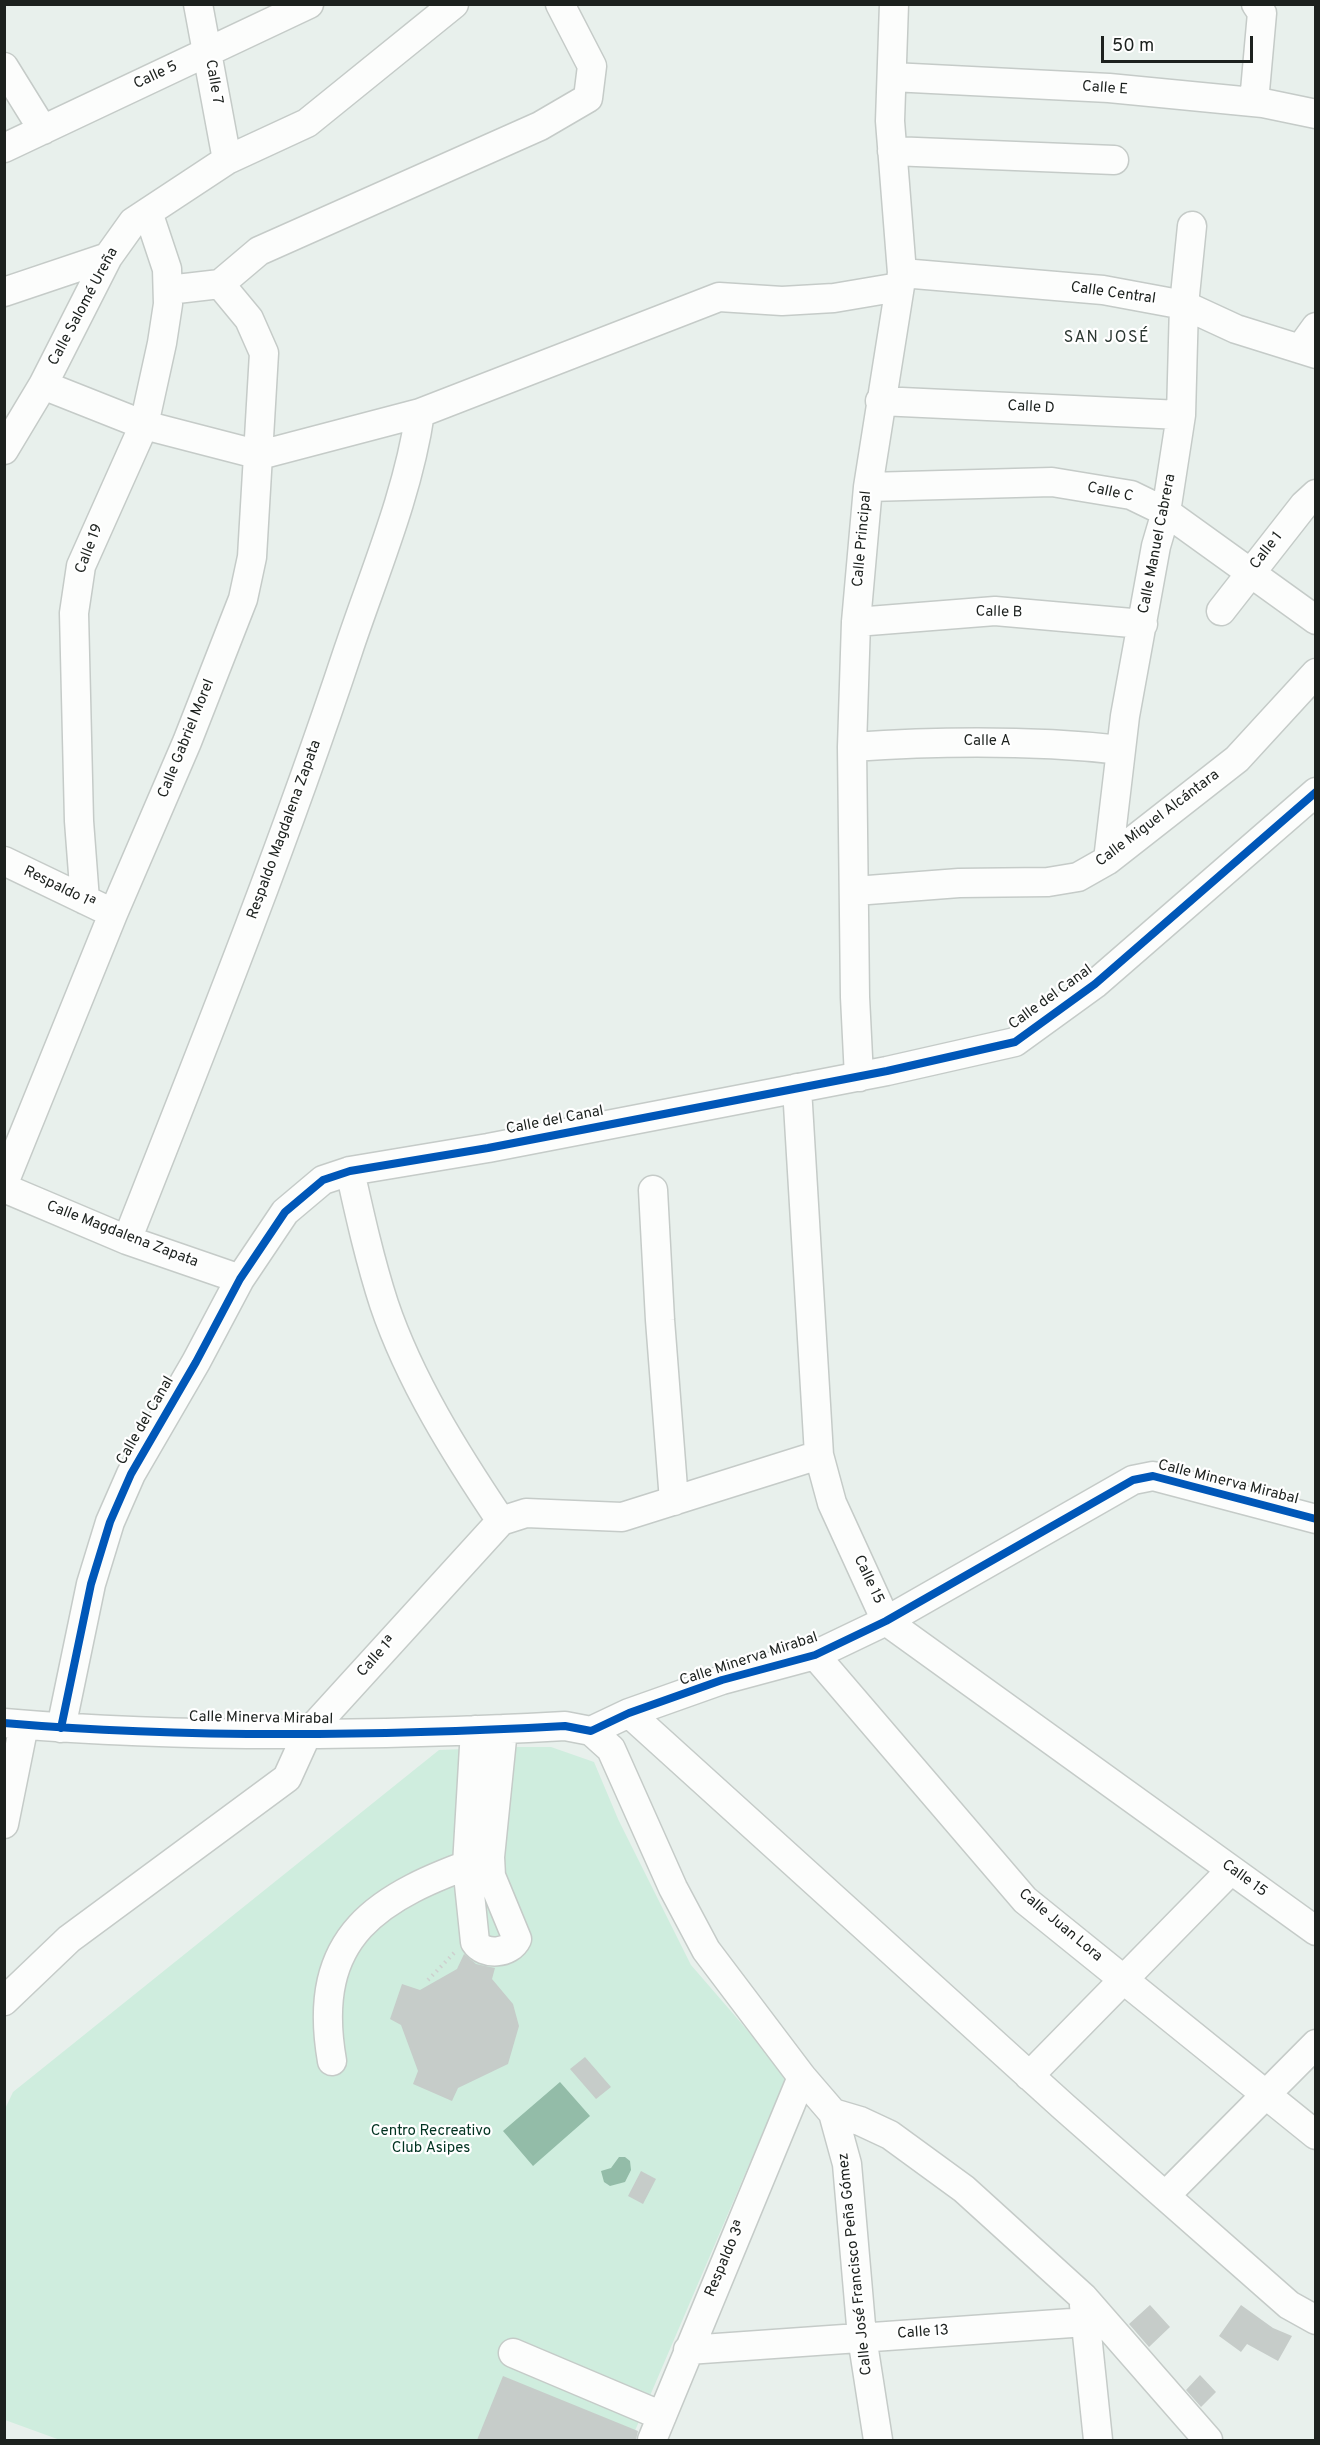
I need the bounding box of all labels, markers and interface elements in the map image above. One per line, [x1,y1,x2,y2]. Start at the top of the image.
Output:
scale bar [1104,24,1256,62]
text: 50 m [1112,35,1154,58]
street label: Calle 5 [131,58,181,94]
street label: Calle 7 [200,58,226,106]
street label: Calle E [1081,78,1129,100]
street label: Calle Salomé Ureña [45,245,123,369]
street label: Calle Central [1069,279,1157,309]
district label: SAN JOSÉ [1064,329,1150,349]
street label: Calle D [1007,398,1055,418]
street label: Calle Manuel Cabrera [1136,473,1180,615]
street label: Calle C [1085,479,1135,507]
street label: Calle Principal [850,490,876,588]
street label: Calle 19 [72,522,108,576]
street label: Calle 1 [1247,529,1287,573]
street label: Calle B [975,604,1023,622]
street label: Calle Gabriel Morel [155,677,219,801]
street label: Calle A [963,733,1011,751]
street label: Respaldo Magdalena Zapata [244,738,326,922]
street label: Calle Miguel Alcántara [1093,767,1223,871]
street label: Respaldo 1ª [20,863,98,913]
street label: Calle del Canal [1006,962,1096,1034]
street label: Calle del Canal [505,1103,605,1139]
street label: Calle Magdalena Zapata [44,1198,200,1272]
street label: Calle del Canal [113,1374,179,1468]
street label: Calle Minerva Mirabal [1156,1457,1300,1509]
street label: Calle 15 [849,1553,887,1607]
street label: Calle Minerva Mirabal [678,1629,820,1691]
street label: Calle 1ª [354,1633,400,1681]
street label: Calle Minerva Mirabal [189,1709,333,1729]
street label: Calle 15 [1218,1856,1270,1902]
street label: Calle Juan Lora [1014,1886,1106,1966]
park label: Centro Recreativo Club Asipes [371,2123,491,2158]
street label: Calle José Francisco Peña Gómez [835,2152,877,2376]
street label: Respaldo 3ª [702,2218,750,2300]
street label: Calle 13 [897,2322,949,2344]

